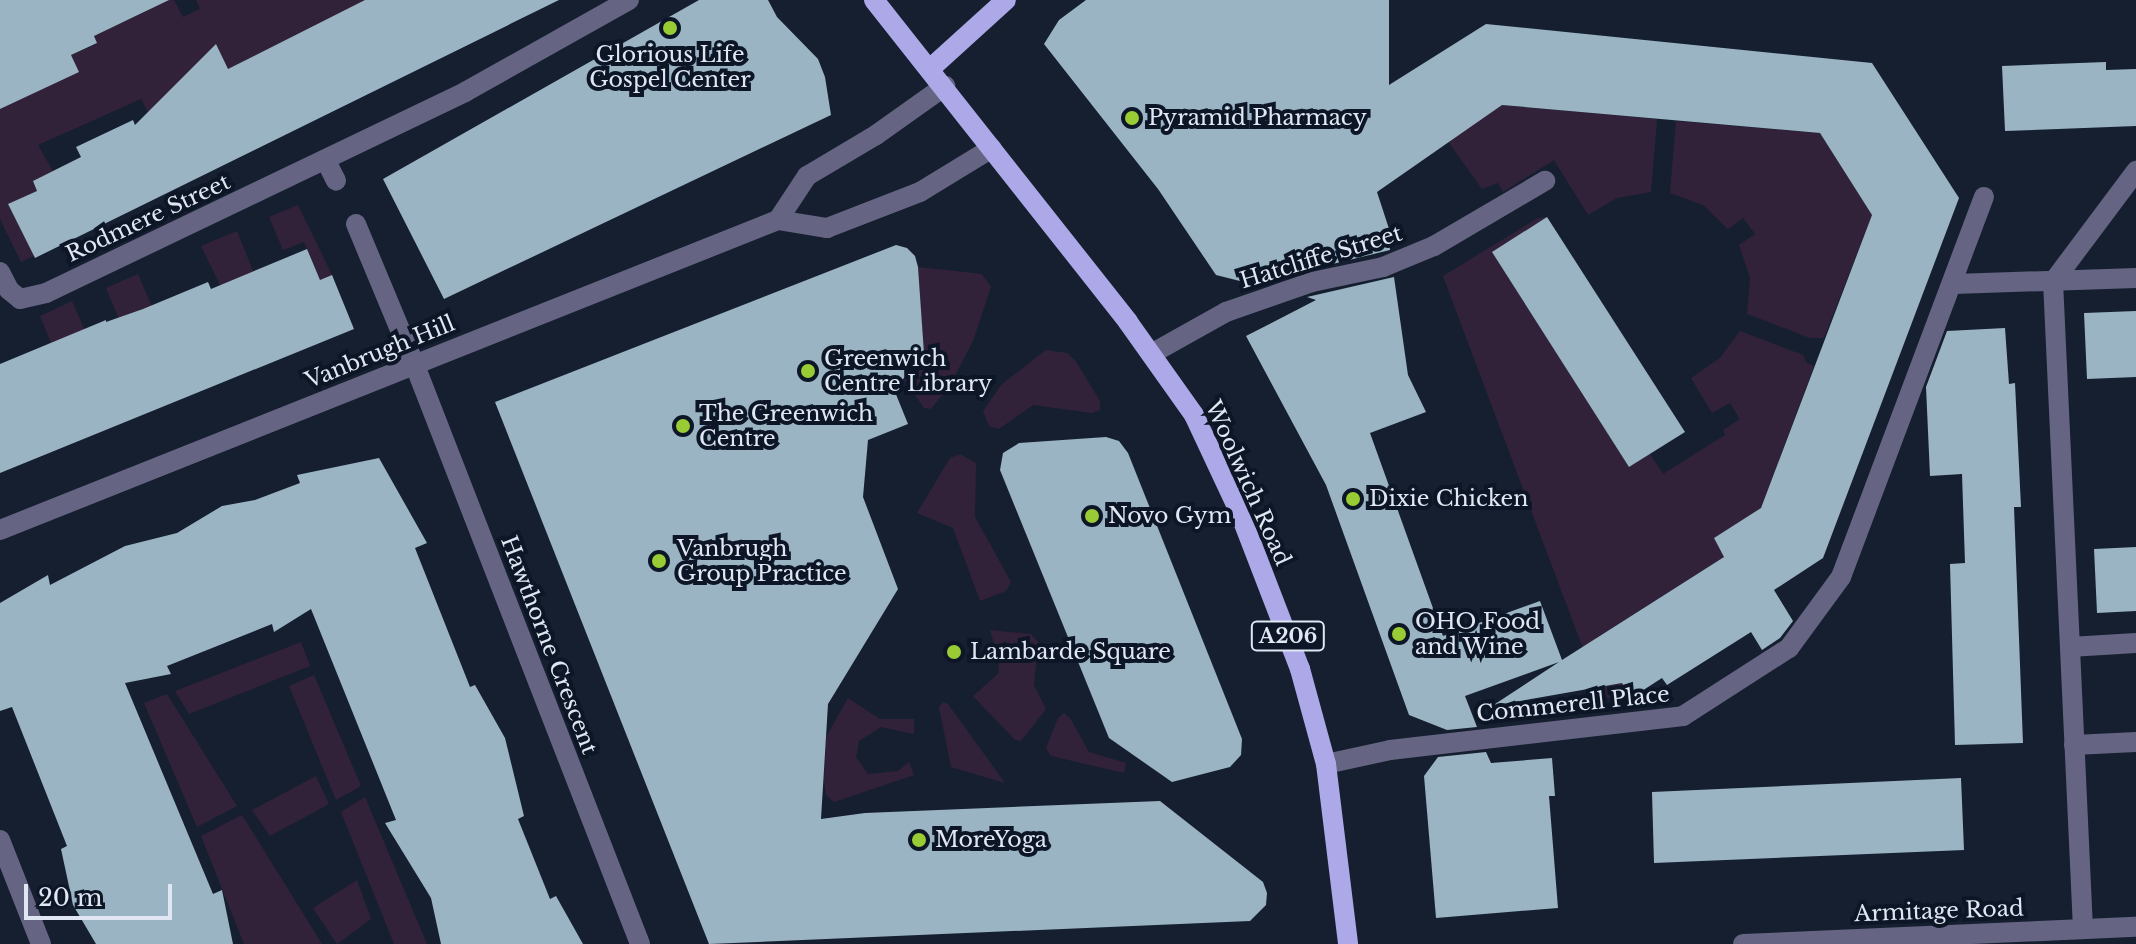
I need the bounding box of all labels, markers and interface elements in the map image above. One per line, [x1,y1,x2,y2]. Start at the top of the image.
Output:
marker: Glorious Life Gospel Center [661,19,679,37]
place label: Glorious Life Gospel Center [589,41,751,92]
place label: Pyramid Pharmacy [1148,105,1367,131]
marker: Pyramid Pharmacy [1123,109,1141,127]
street label: Rodmere Street [62,168,234,268]
street label: Hatcliffe Street [1237,220,1405,294]
street label: Vanbrugh Hill [301,310,459,394]
place label: Greenwich Centre Library [824,345,992,396]
marker: Greenwich Centre Library [799,362,817,380]
street label: Woolwich Road [1200,396,1296,570]
place label: The Greenwich Centre [699,400,873,452]
marker: The Greenwich Centre [674,417,692,435]
place label: Dixie Chicken [1369,486,1528,512]
marker: Dixie Chicken [1344,490,1362,508]
place label: Novo Gym [1108,503,1231,529]
marker: Novo Gym [1083,507,1101,525]
street label: Hawthorne Crescent [495,532,603,758]
place label: Vanbrugh Group Practice [677,535,847,586]
marker: Vanbrugh Group Practice [648,550,670,572]
place label: OHO Food and Wine [1415,608,1540,660]
road number: A206 [1250,620,1326,652]
marker: OHO Food and Wine [1390,625,1408,643]
place label: Lambarde Square [970,639,1171,665]
marker: Lambarde Square [945,643,963,661]
street label: Commerell Place [1475,681,1671,727]
place label: MoreYoga [935,827,1047,853]
marker: MoreYoga [910,831,928,849]
scale bar [28,868,176,918]
text: 20 m [38,883,103,912]
street label: Armitage Road [1854,895,2024,927]

